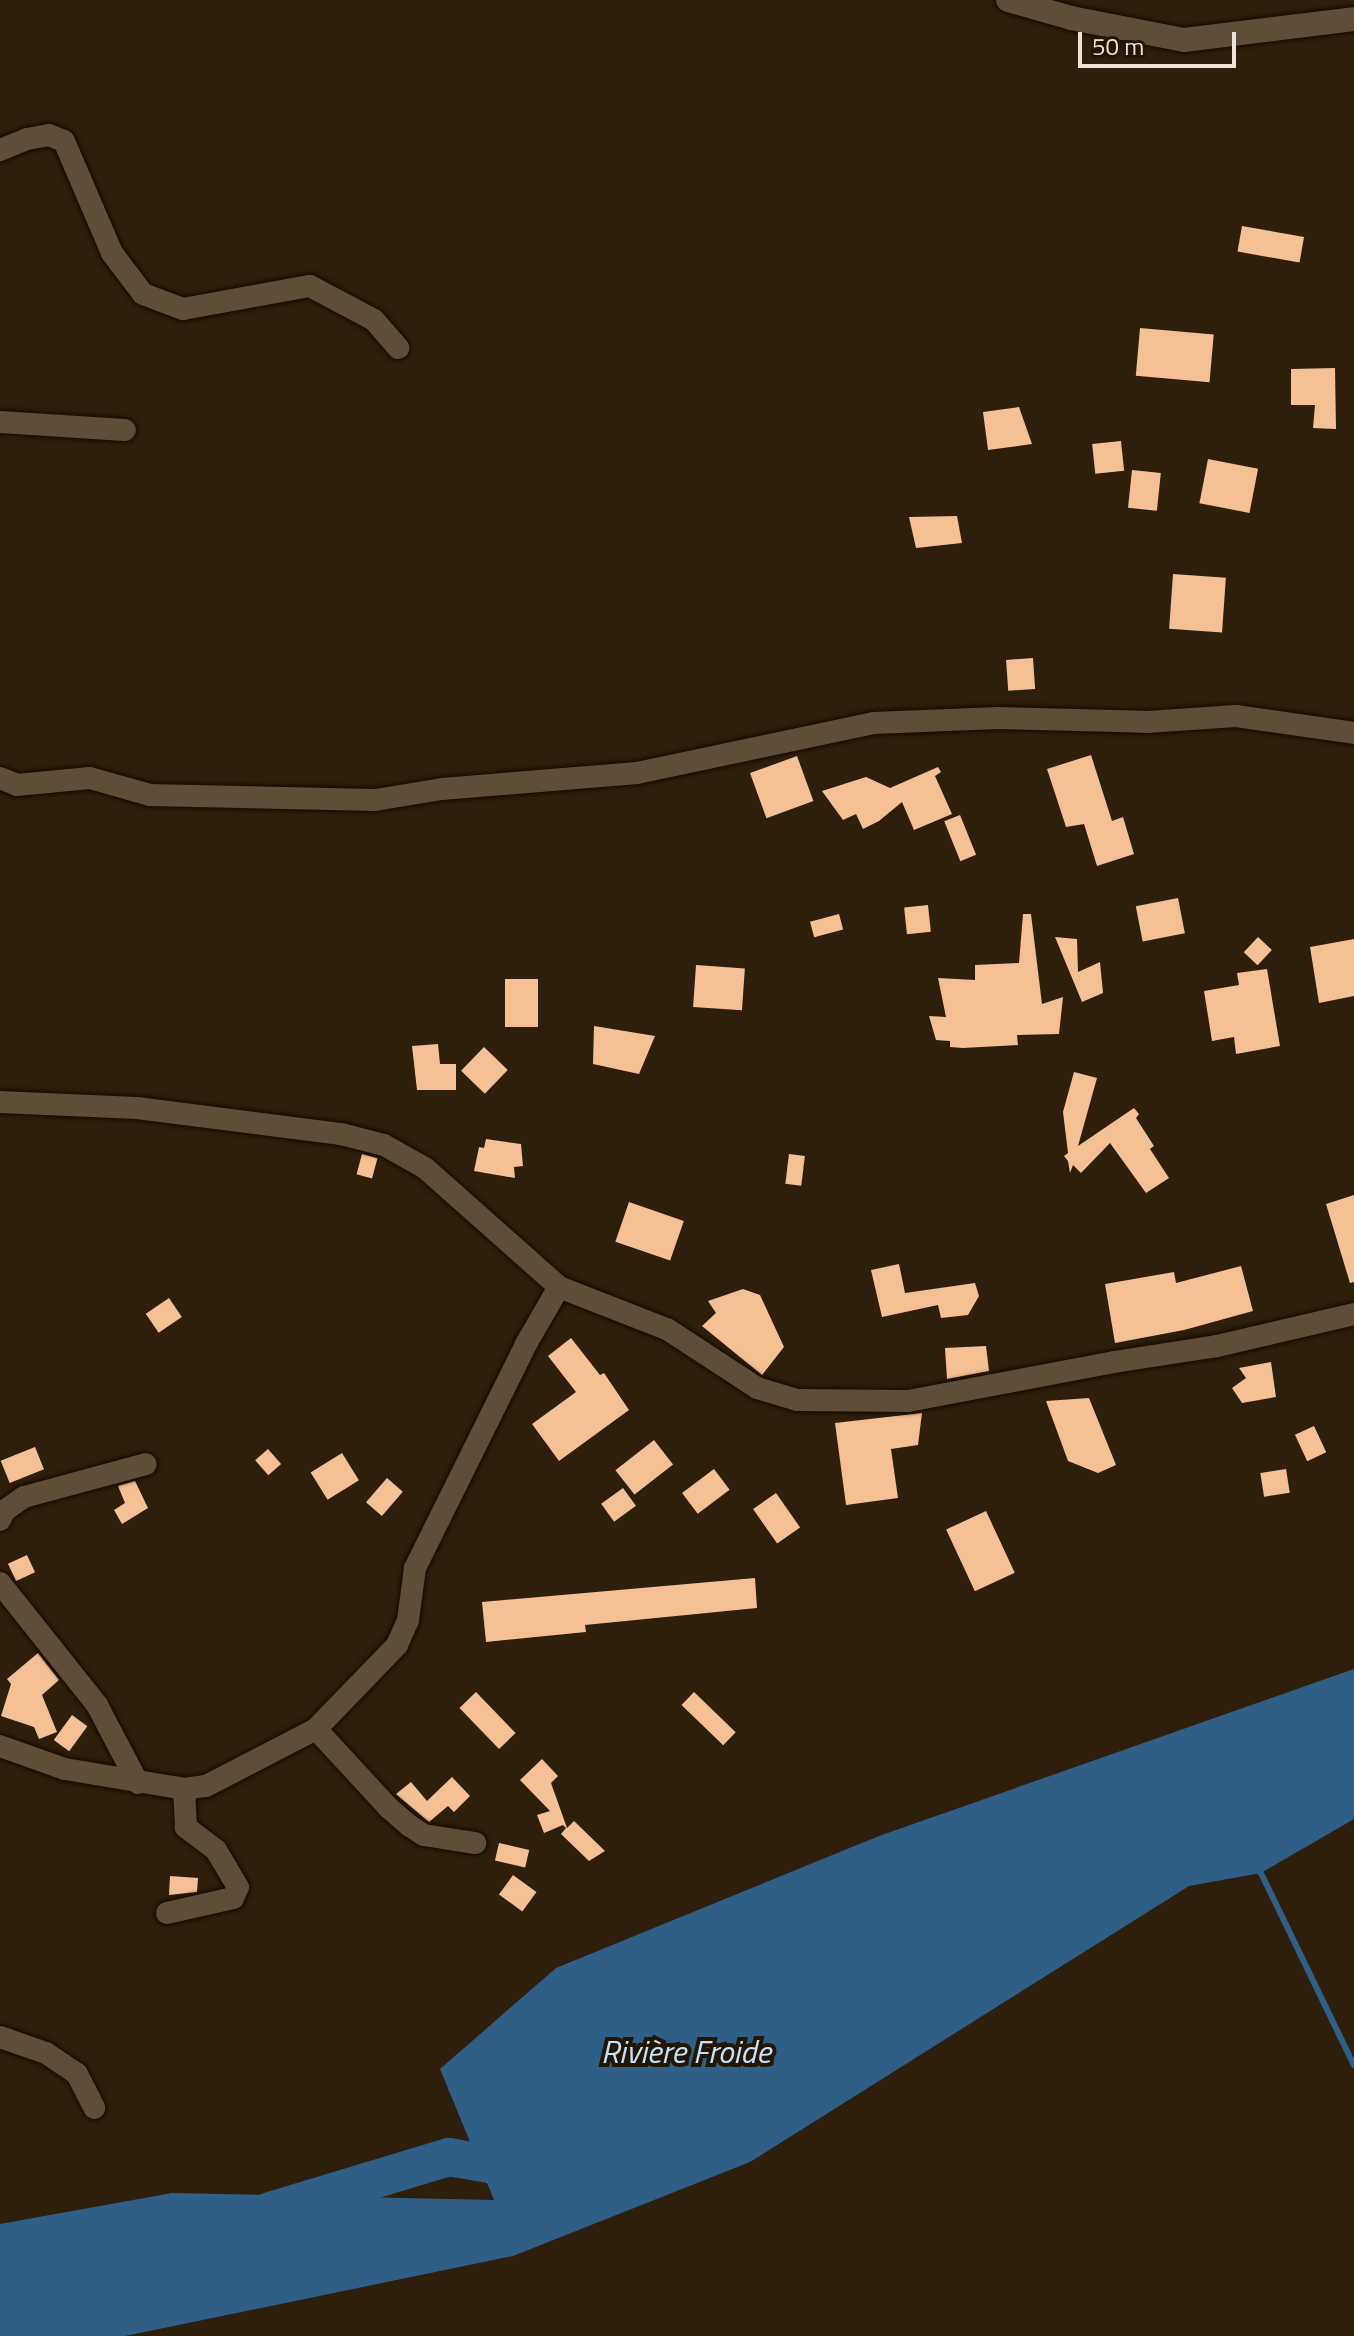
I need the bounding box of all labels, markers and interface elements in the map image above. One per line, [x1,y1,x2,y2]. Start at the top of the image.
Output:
scale bar [1082,16,1240,66]
text: 50 m [1092,28,1144,64]
water label: Rivière Froide [601,2032,771,2070]

